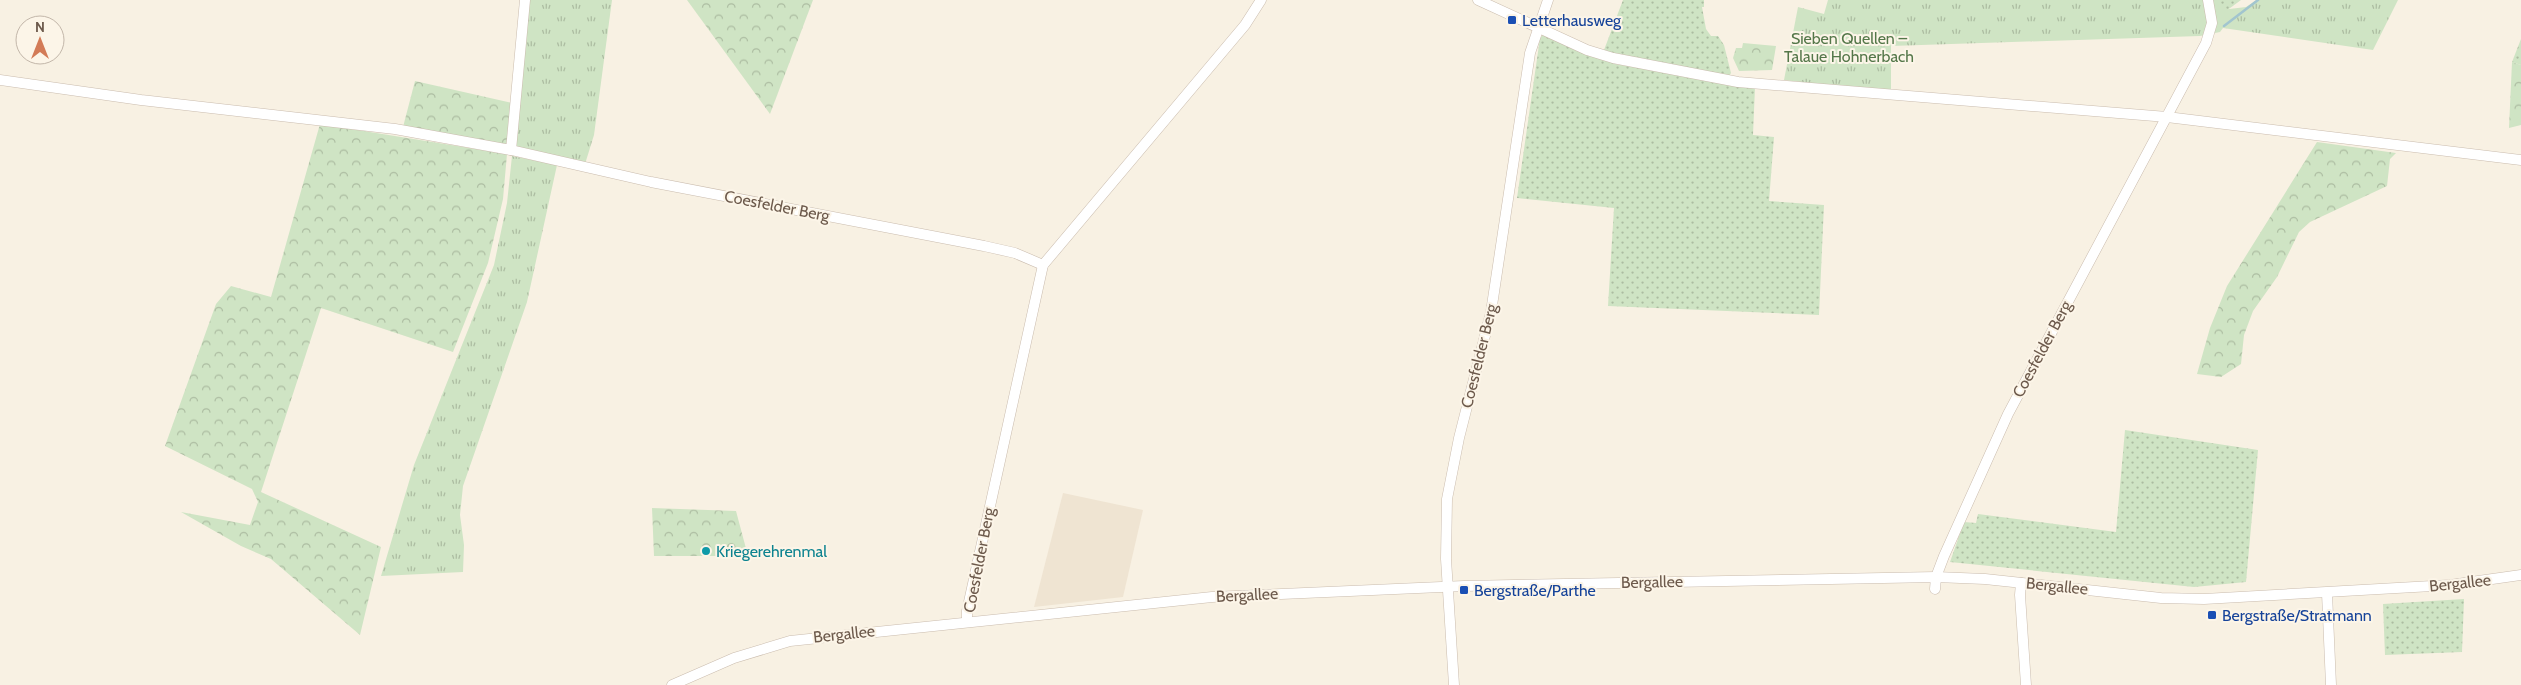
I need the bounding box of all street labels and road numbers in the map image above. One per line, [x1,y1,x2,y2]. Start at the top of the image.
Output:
street label: Coesfelder Berg [723,186,832,226]
street label: Coesfelder Berg [2009,297,2076,401]
street label: Coesfelder Berg [1457,301,1501,410]
street label: Coesfelder Berg [959,505,999,614]
street label: Bergallee [2428,570,2492,596]
street label: Bergallee [1621,572,1683,592]
street label: Bergallee [2025,573,2089,599]
street label: Bergallee [1215,584,1279,606]
street label: Bergallee [812,621,876,647]

